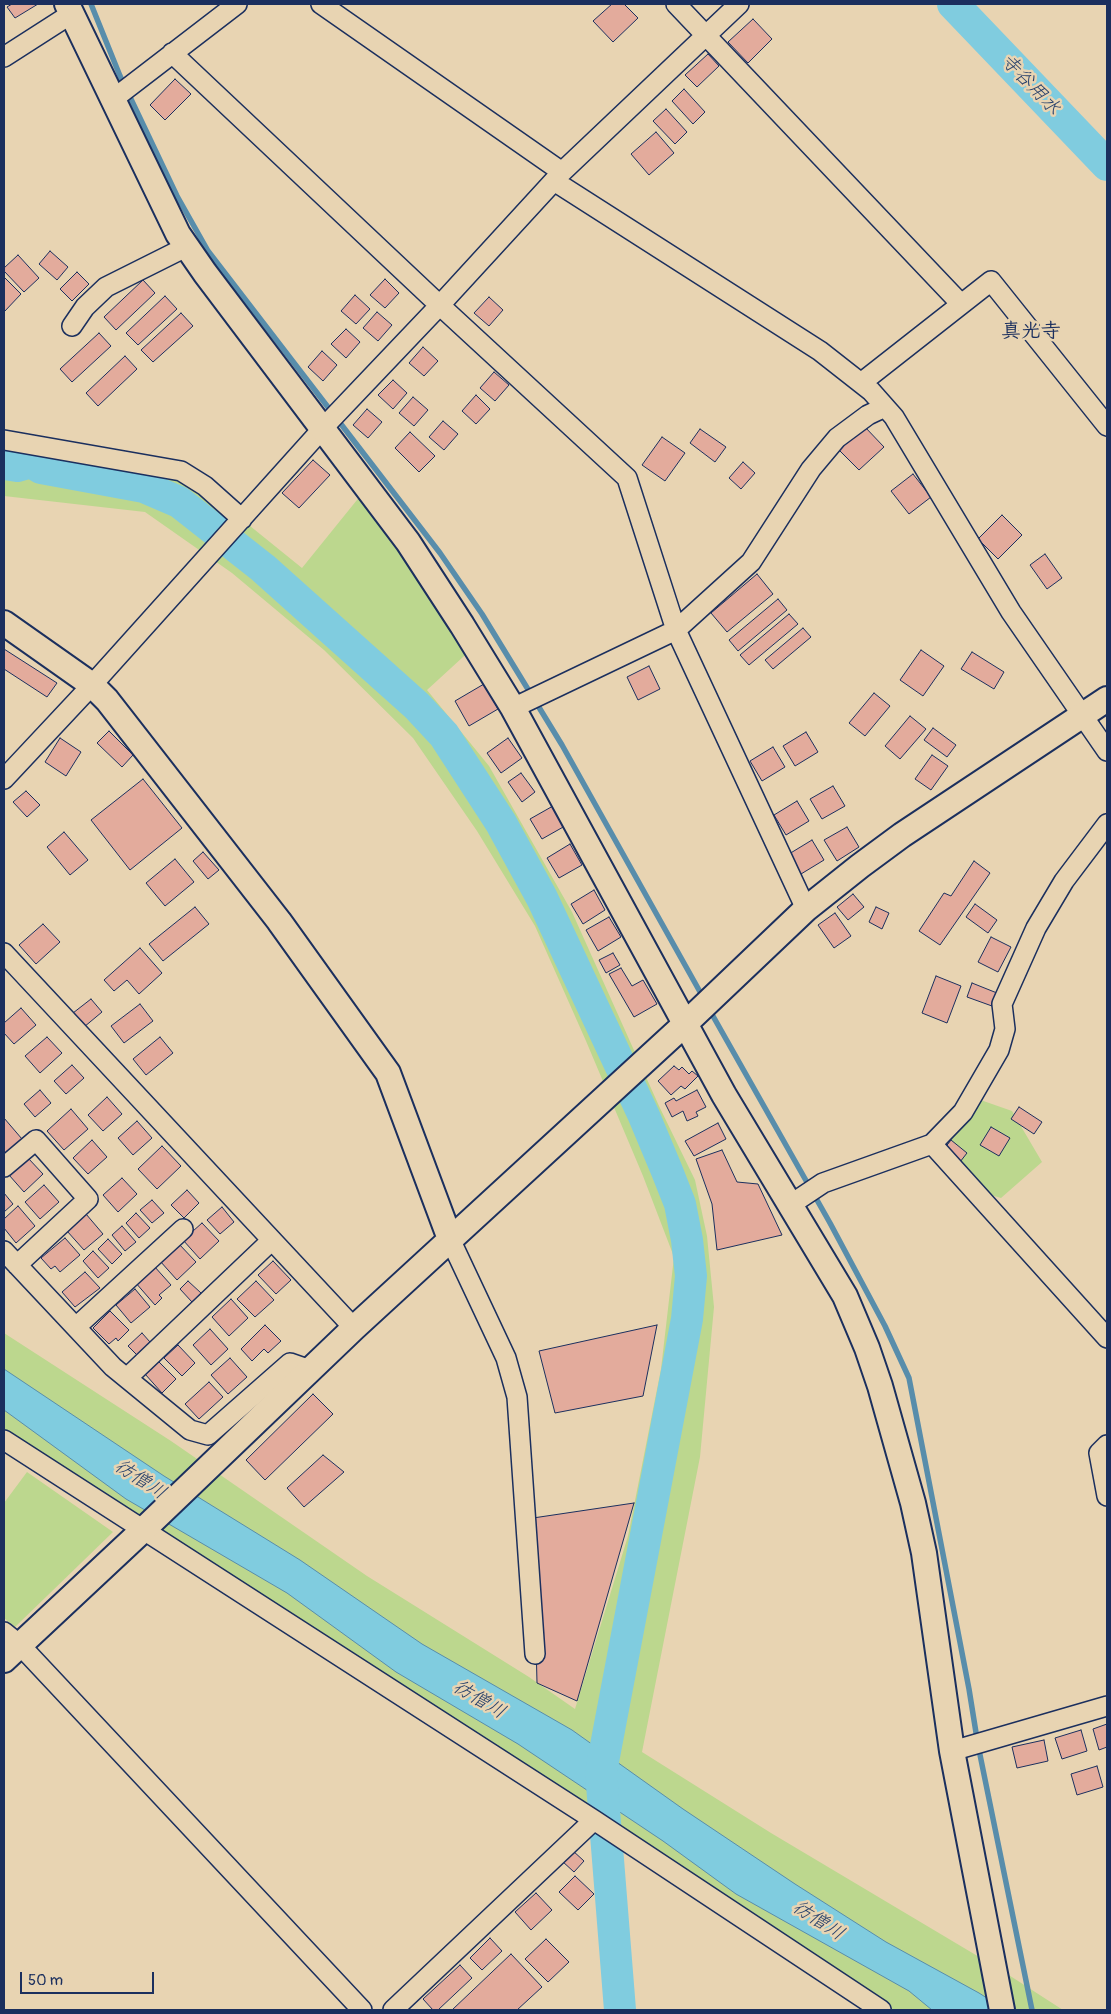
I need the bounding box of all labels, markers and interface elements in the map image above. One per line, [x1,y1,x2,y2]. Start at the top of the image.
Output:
water label: 寺谷用水 [995,50,1065,120]
district label: 真光寺 [1001,320,1061,344]
water label: 彷僧川 [110,1455,170,1505]
water label: 彷僧川 [449,1676,509,1724]
water label: 彷僧川 [788,1896,848,1946]
scale bar [22,1962,156,1994]
text: 50 m [28,1971,63,1990]

